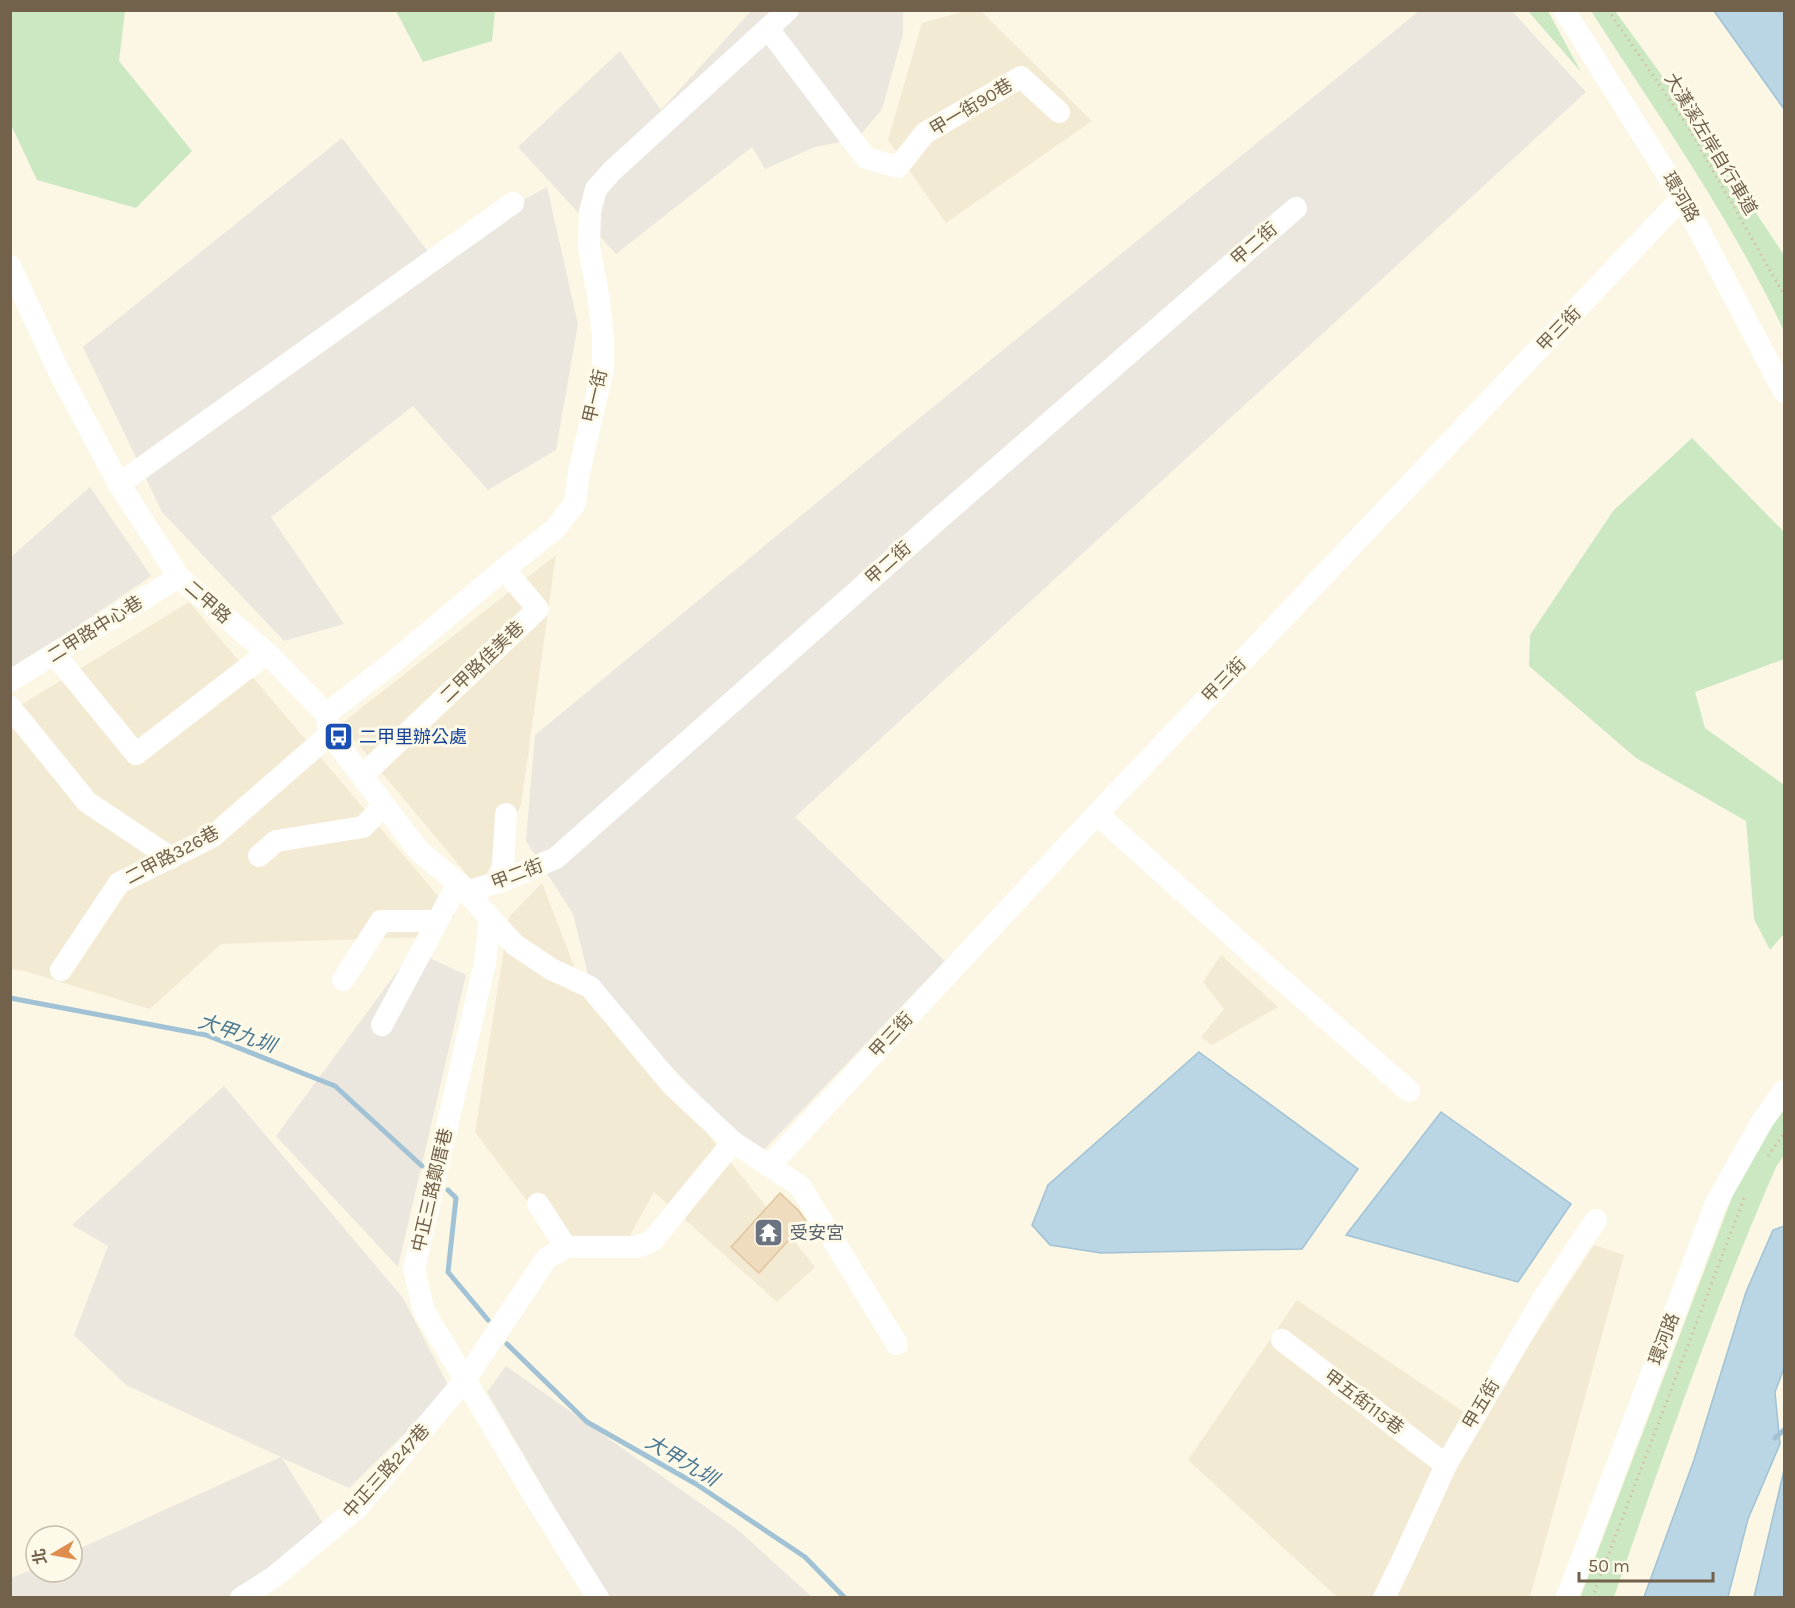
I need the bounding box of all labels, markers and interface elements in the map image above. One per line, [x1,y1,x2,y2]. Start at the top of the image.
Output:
street label: 大漢溪左岸自行車道 [1660,69,1762,219]
street label: 甲一街90巷 [925,74,1017,140]
street label: 環河路 [1658,168,1704,226]
street label: 甲二街 [1226,218,1282,270]
street label: 甲三街 [1532,302,1586,356]
street label: 甲一街 [578,367,612,425]
street label: 甲二街 [861,537,915,589]
street label: 二甲路 [180,576,236,628]
street label: 二甲路中心巷 [43,591,147,667]
street label: 二甲路佳美巷 [436,617,528,707]
street label: 甲三街 [1197,653,1251,707]
bus stop icon: 二甲里辦公處 [322,721,354,753]
place label: 二甲里辦公處 [359,726,467,748]
street label: 二甲路326巷 [121,821,223,889]
street label: 甲二街 [488,854,546,894]
street label: 甲三街 [865,1008,917,1062]
water label: 大甲九圳 [195,1010,281,1058]
street label: 中正三路鄭厝巷 [407,1126,457,1254]
temple icon: 受安宮 [753,1217,785,1249]
place label: 受安宮 [790,1222,844,1244]
street label: 環河路 [1644,1310,1684,1368]
street label: 甲五街115巷 [1320,1365,1408,1439]
street label: 甲五街 [1458,1375,1504,1433]
street label: 中正三路247巷 [338,1419,434,1523]
water label: 大甲九圳 [642,1430,725,1492]
north arrow [24,1524,84,1584]
scale bar [1579,1545,1712,1583]
text: 北 [29,1547,50,1566]
text: 50 m [1588,1555,1630,1577]

